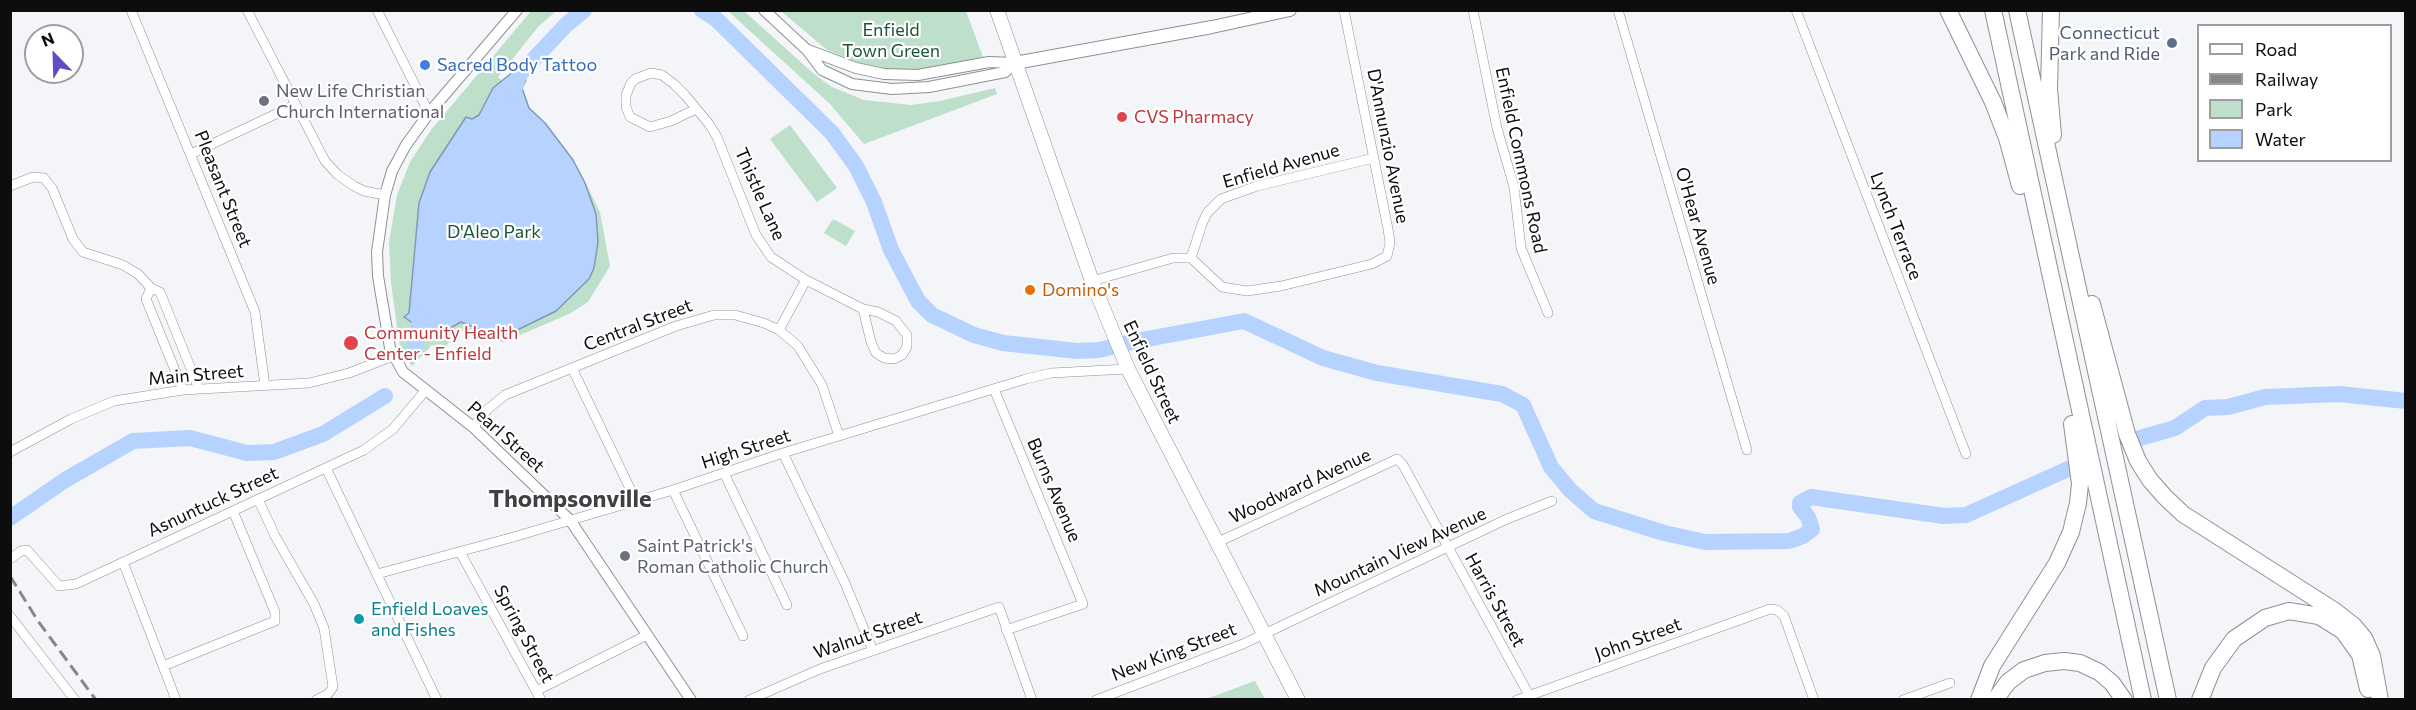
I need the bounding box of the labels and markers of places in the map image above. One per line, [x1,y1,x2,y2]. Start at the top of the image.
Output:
place label: Connecticut Park and Ride [2049,22,2160,64]
marker: Connecticut Park and Ride [2165,36,2179,50]
place label: Sacred Body Tattoo [437,54,597,76]
marker: Sacred Body Tattoo [418,58,432,72]
place label: New Life Christian Church International [276,80,444,122]
marker: New Life Christian Church International [257,94,271,108]
place label: CVS Pharmacy [1134,106,1254,128]
marker: CVS Pharmacy [1115,110,1129,124]
place label: Domino's [1042,279,1119,301]
marker: Domino's [1023,283,1037,297]
place label: Community Health Center - Enfield [364,322,518,364]
marker: Community Health Center - Enfield [342,334,360,352]
place label: Saint Patrick's Roman Catholic Church [637,535,829,578]
marker: Saint Patrick's Roman Catholic Church [618,549,632,563]
place label: Enfield Loaves and Fishes [371,598,489,640]
marker: Enfield Loaves and Fishes [352,612,366,626]

